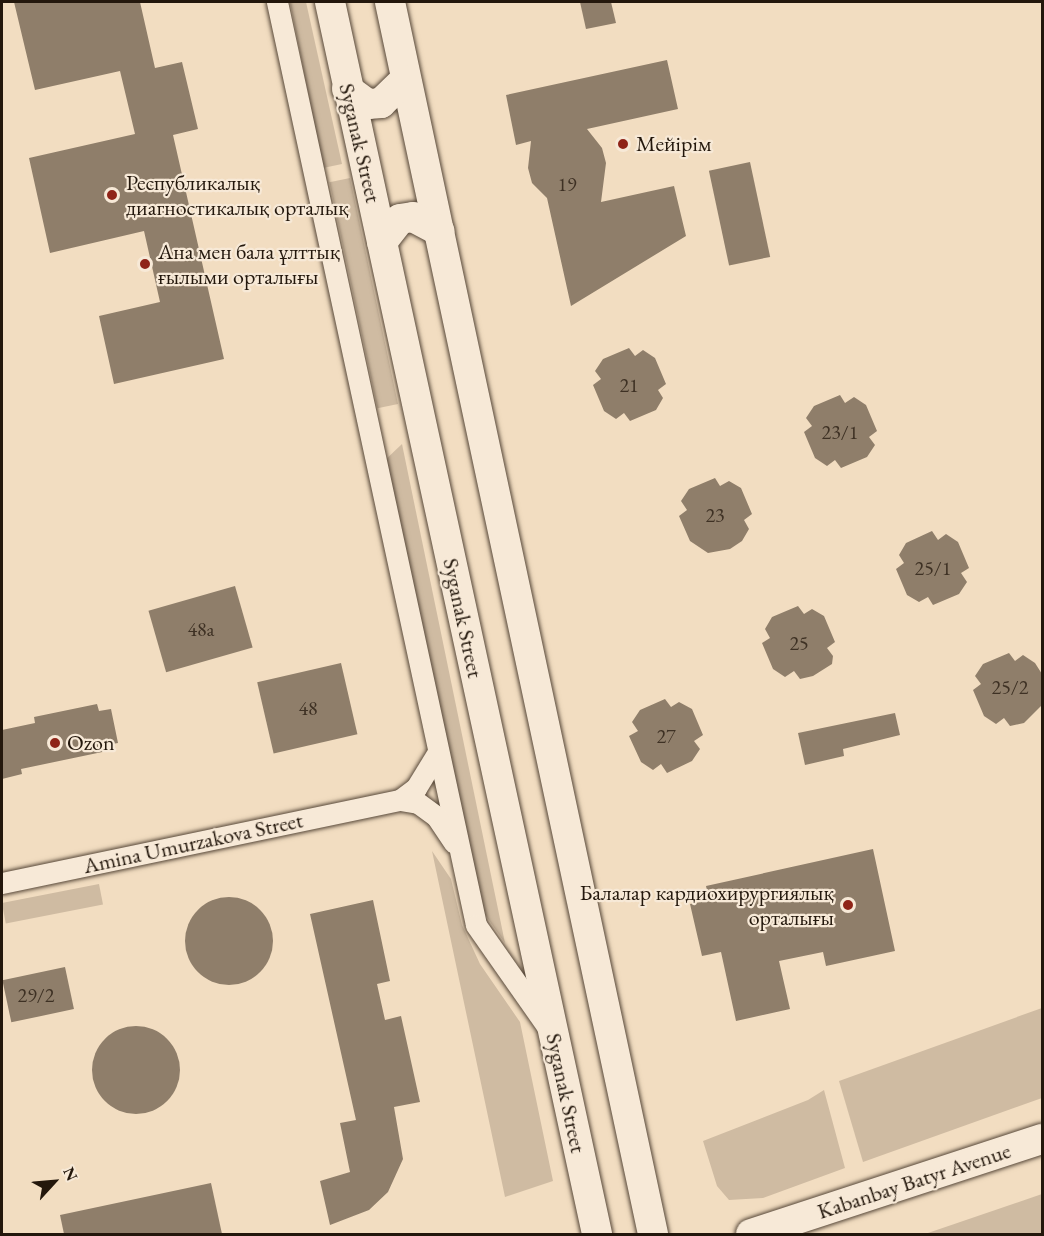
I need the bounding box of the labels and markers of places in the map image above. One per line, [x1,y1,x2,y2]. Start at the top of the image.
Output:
place label: Мейірім [636,131,712,157]
marker: Мейірім [614,135,632,153]
place label: Республикалық диагностикалық орталық [126,169,349,220]
marker: Республикалық диагностикалық орталық [103,186,121,204]
place label: Ана мен бала ұлттық ғылыми орталығы [158,238,340,290]
marker: Ана мен бала ұлттық ғылыми орталығы [136,255,154,273]
place label: Ozon [67,730,115,756]
marker: Ozon [48,736,62,750]
place label: Балалар кардиохирургиялық орталығы [579,879,834,930]
marker: Балалар кардиохирургиялық орталығы [839,896,857,914]

